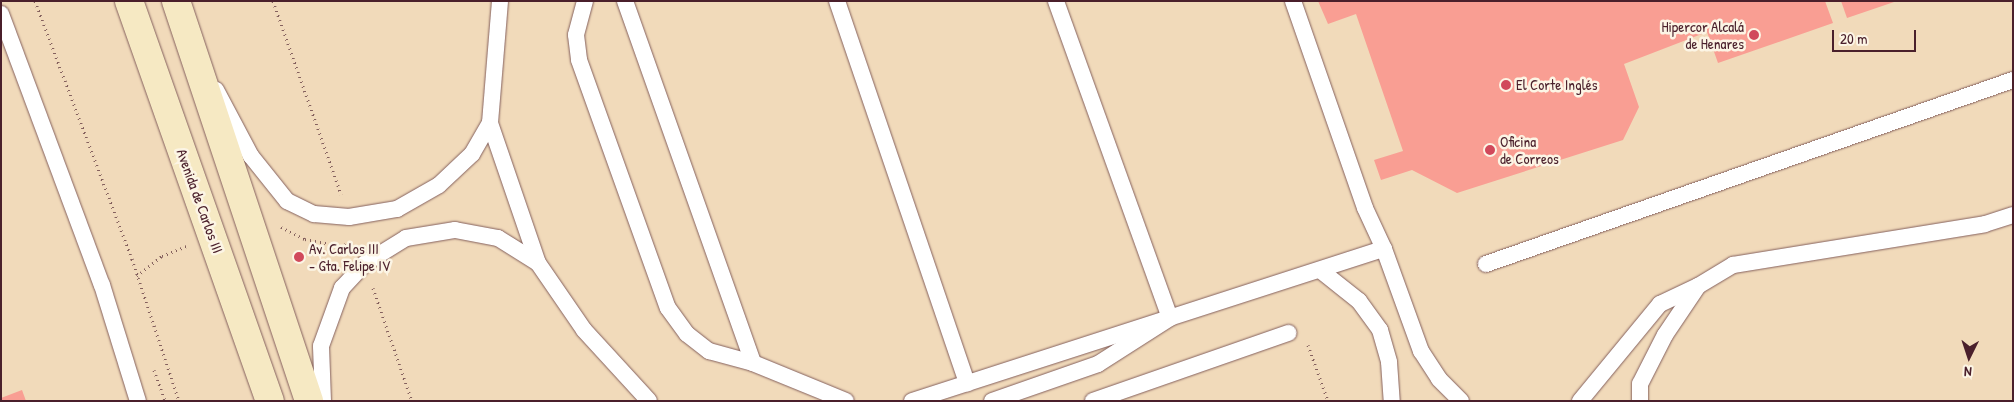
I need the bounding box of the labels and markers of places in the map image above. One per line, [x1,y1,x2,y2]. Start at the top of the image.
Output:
place label: Hipercor Alcalá de Henares [1661,17,1744,52]
marker: Hipercor Alcalá de Henares [1748,29,1760,41]
place label: El Corte Inglés [1516,76,1597,94]
marker: El Corte Inglés [1500,79,1512,91]
place label: Oficina de Correos [1500,132,1559,167]
marker: Oficina de Correos [1484,144,1496,156]
place label: Av. Carlos III - Gta. Felipe IV [309,239,390,274]
marker: Av. Carlos III - Gta. Felipe IV [293,251,305,263]

